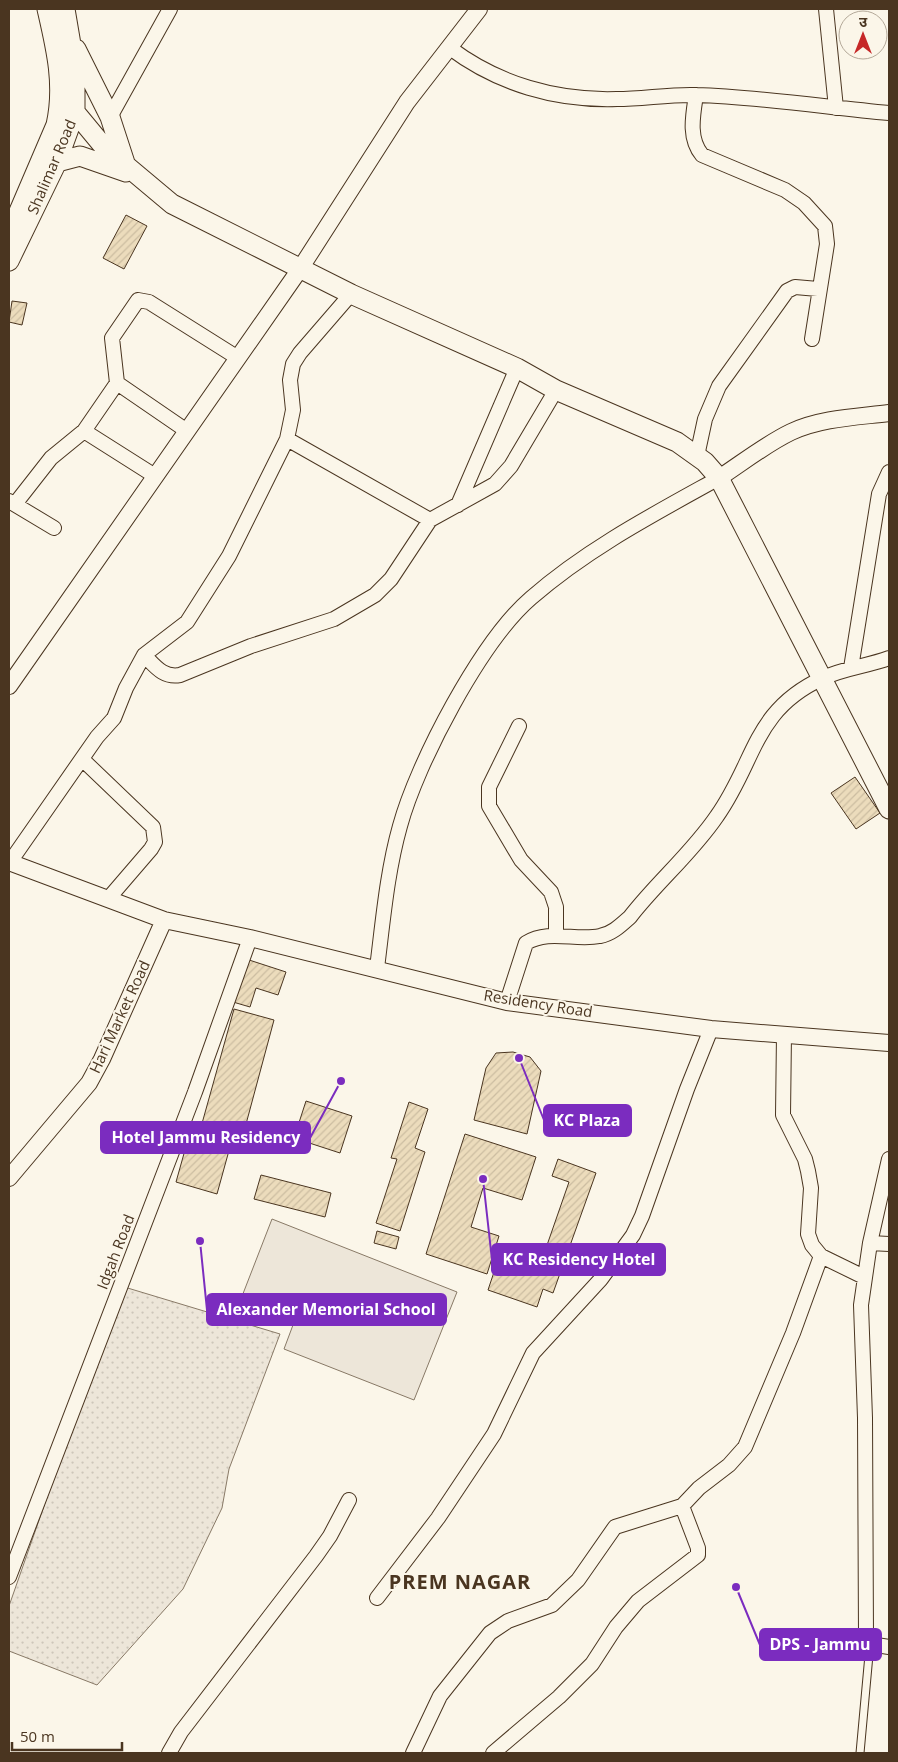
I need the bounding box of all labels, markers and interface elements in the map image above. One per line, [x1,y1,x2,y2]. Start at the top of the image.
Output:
north arrow [838,10,888,60]
text: उ [859,12,868,31]
street label: Shalimar Road [22,116,80,217]
street label: Hari Market Road [84,957,154,1076]
street label: Residency Road [482,985,594,1021]
callout: KC Plaza [544,1105,631,1136]
text: KC Plaza [553,1109,621,1131]
callout: Hotel Jammu Residency [101,1122,310,1153]
text: Hotel Jammu Residency [112,1126,301,1148]
street label: Idgah Road [92,1211,139,1292]
callout: KC Residency Hotel [492,1244,665,1275]
text: KC Residency Hotel [503,1248,655,1270]
callout: Alexander Memorial School [207,1294,446,1325]
text: Alexander Memorial School [216,1298,436,1320]
district label: PREM NAGAR [389,1568,531,1595]
callout: DPS - Jammu [760,1629,881,1660]
text: DPS - Jammu [769,1633,871,1655]
scale bar [12,1720,122,1752]
text: 50 m [20,1726,55,1746]

